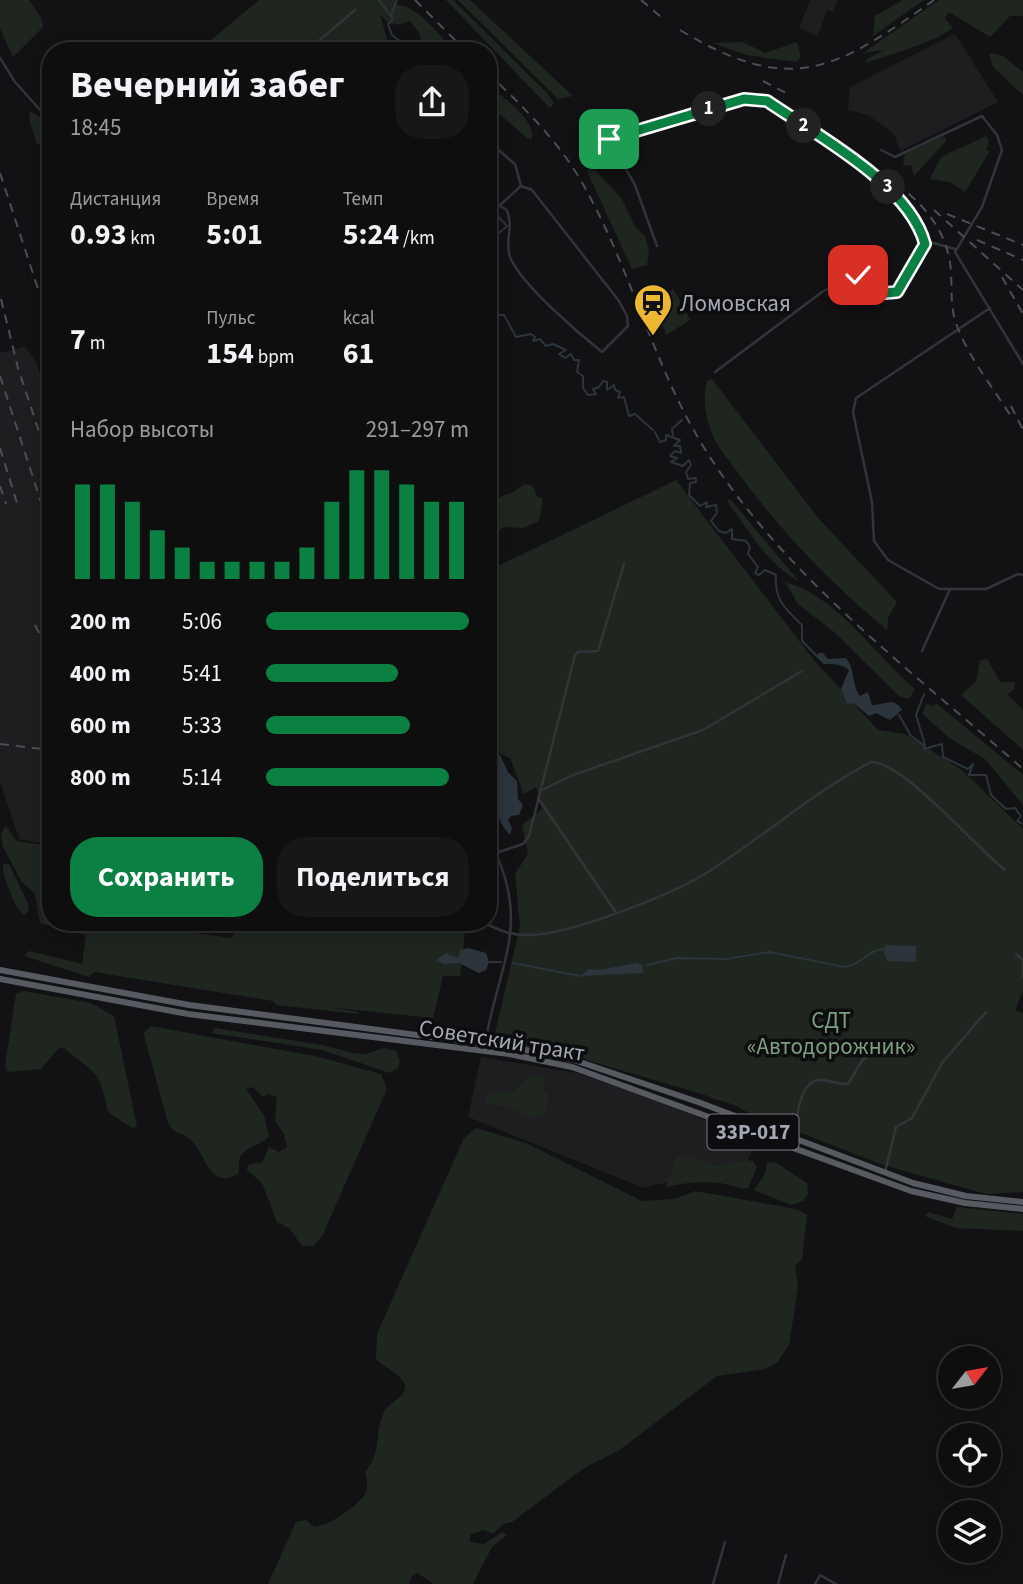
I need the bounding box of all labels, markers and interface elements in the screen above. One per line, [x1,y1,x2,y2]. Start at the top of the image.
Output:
text: Вечерний забег [70,58,345,112]
button: share [395,65,469,139]
pin: 1 [692,92,726,126]
text: 1 [703,95,714,122]
pin: 2 [786,108,822,144]
pin [579,109,639,169]
text: 18:45 [70,111,121,144]
text: 2 [798,112,809,139]
icon: arrive [590,120,628,158]
pin: 3 [870,170,906,204]
text: 3 [882,173,893,200]
text: Дистанция [70,186,161,213]
text: Время [206,186,259,213]
text: Темп [343,186,384,213]
text: 0.93 [70,213,127,256]
text: 5:01 [206,213,263,256]
text: 5:24 [343,213,399,256]
text: km [127,225,156,252]
text: /km [399,225,435,252]
pin [828,245,888,305]
icon: check [839,256,877,294]
station icon: Ломовская [632,282,674,337]
place label: Ломовская [680,287,791,320]
text: Пульс [206,305,255,332]
text: kcal [343,305,375,332]
text: 7 [70,318,86,361]
text: m [86,330,105,357]
text: 154 [206,332,254,375]
text: 61 [343,332,374,375]
text: bpm [254,344,294,371]
text: Набор высоты [70,413,214,446]
text: 291–297 m [366,413,469,446]
text: 200 m [70,605,131,638]
text: 5:06 [182,605,222,638]
text: 400 m [70,657,131,690]
text: 5:41 [182,657,222,690]
text: 600 m [70,709,131,742]
text: 5:33 [182,709,222,742]
text: 800 m [70,761,131,794]
text: 5:14 [182,761,222,794]
button: Сохранить [70,837,263,917]
button: Поделиться [277,837,469,917]
park label: СДТ «Автодорожник» [747,1004,915,1063]
street label: Советский тракт [417,1011,587,1070]
road number: 33Р-017 [708,1114,798,1150]
north arrow [938,1346,1001,1409]
map controls [938,1346,1001,1563]
button: locate [938,1423,1001,1486]
button: layers [938,1500,1001,1563]

